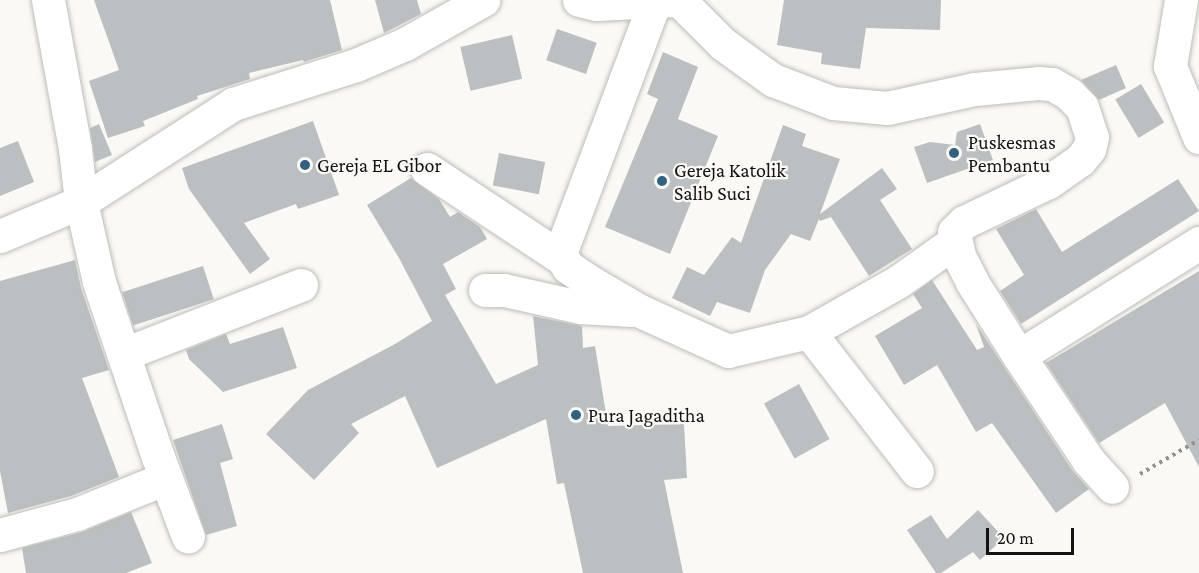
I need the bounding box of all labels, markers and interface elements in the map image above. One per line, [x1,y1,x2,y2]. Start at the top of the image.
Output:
place label: Puskesmas Pembantu [968,130,1056,177]
marker: Puskesmas Pembantu [945,144,963,162]
place label: Gereja EL Gibor [317,153,442,177]
marker: Gereja EL Gibor [298,158,312,172]
place label: Gereja Katolik Salib Suci [674,158,786,205]
marker: Gereja Katolik Salib Suci [655,174,669,188]
place label: Pura Jagaditha [588,403,705,427]
marker: Pura Jagaditha [569,408,583,422]
scale bar [989,516,1078,554]
text: 20 m [997,528,1034,548]

